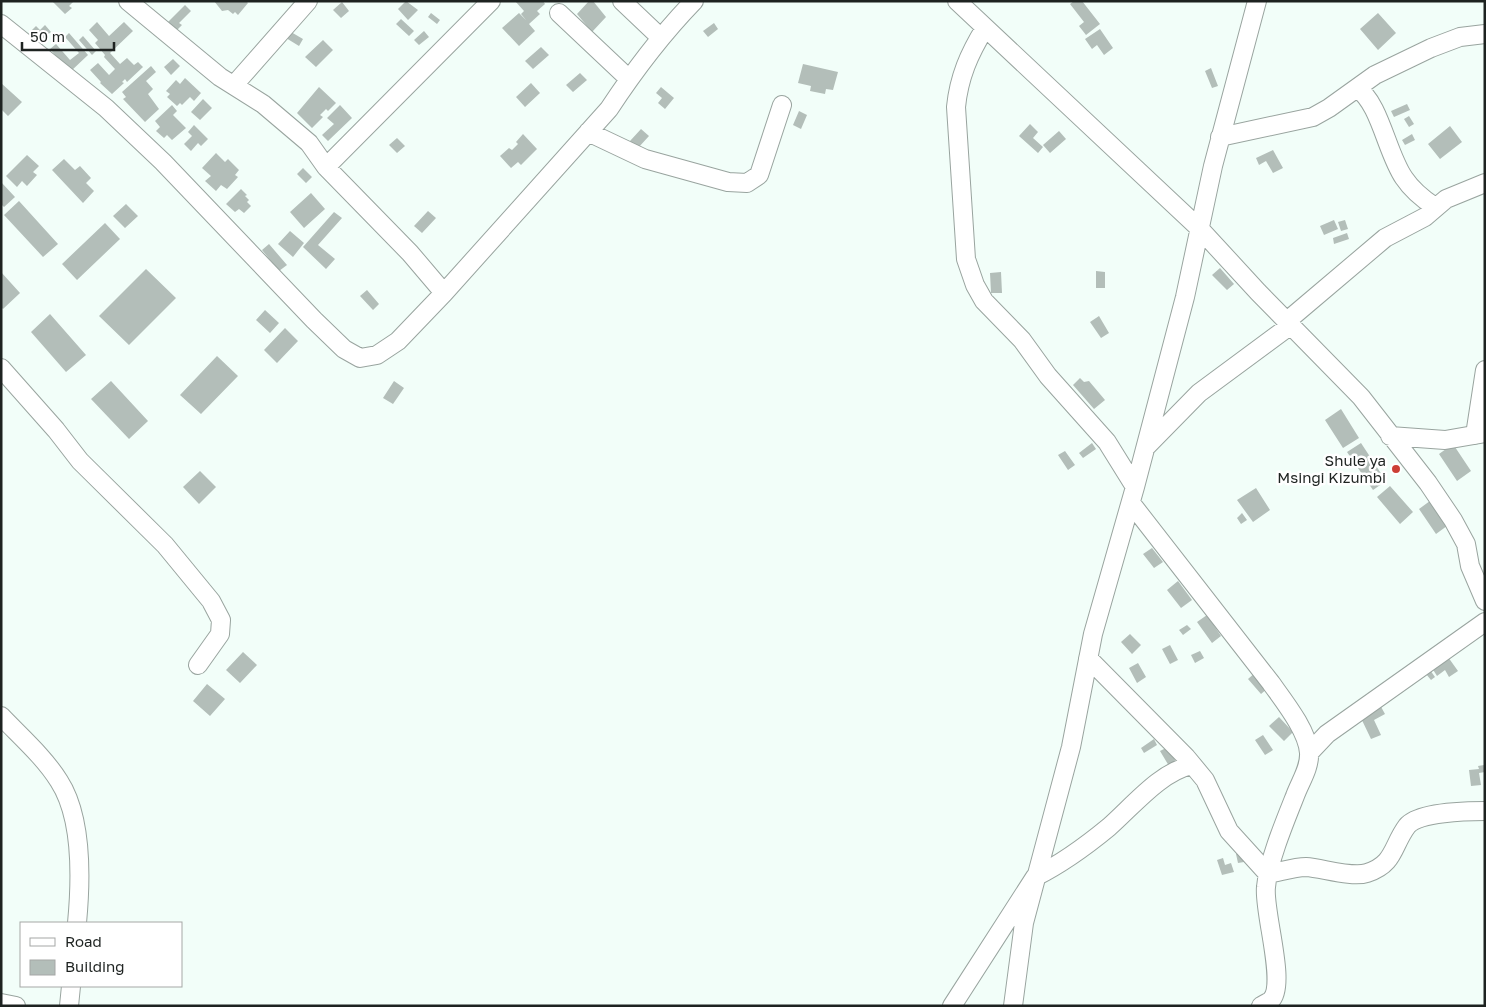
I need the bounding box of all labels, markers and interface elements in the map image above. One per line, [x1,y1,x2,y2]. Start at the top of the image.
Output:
scale bar [22,20,115,52]
text: 50 m [30,27,65,45]
place label: Shule ya Msingi Kizumbi [1277,451,1386,486]
marker: Shule ya Msingi Kizumbi [1390,463,1402,475]
legend [20,922,182,987]
text: Road [65,932,102,950]
text: Building [65,957,125,975]

